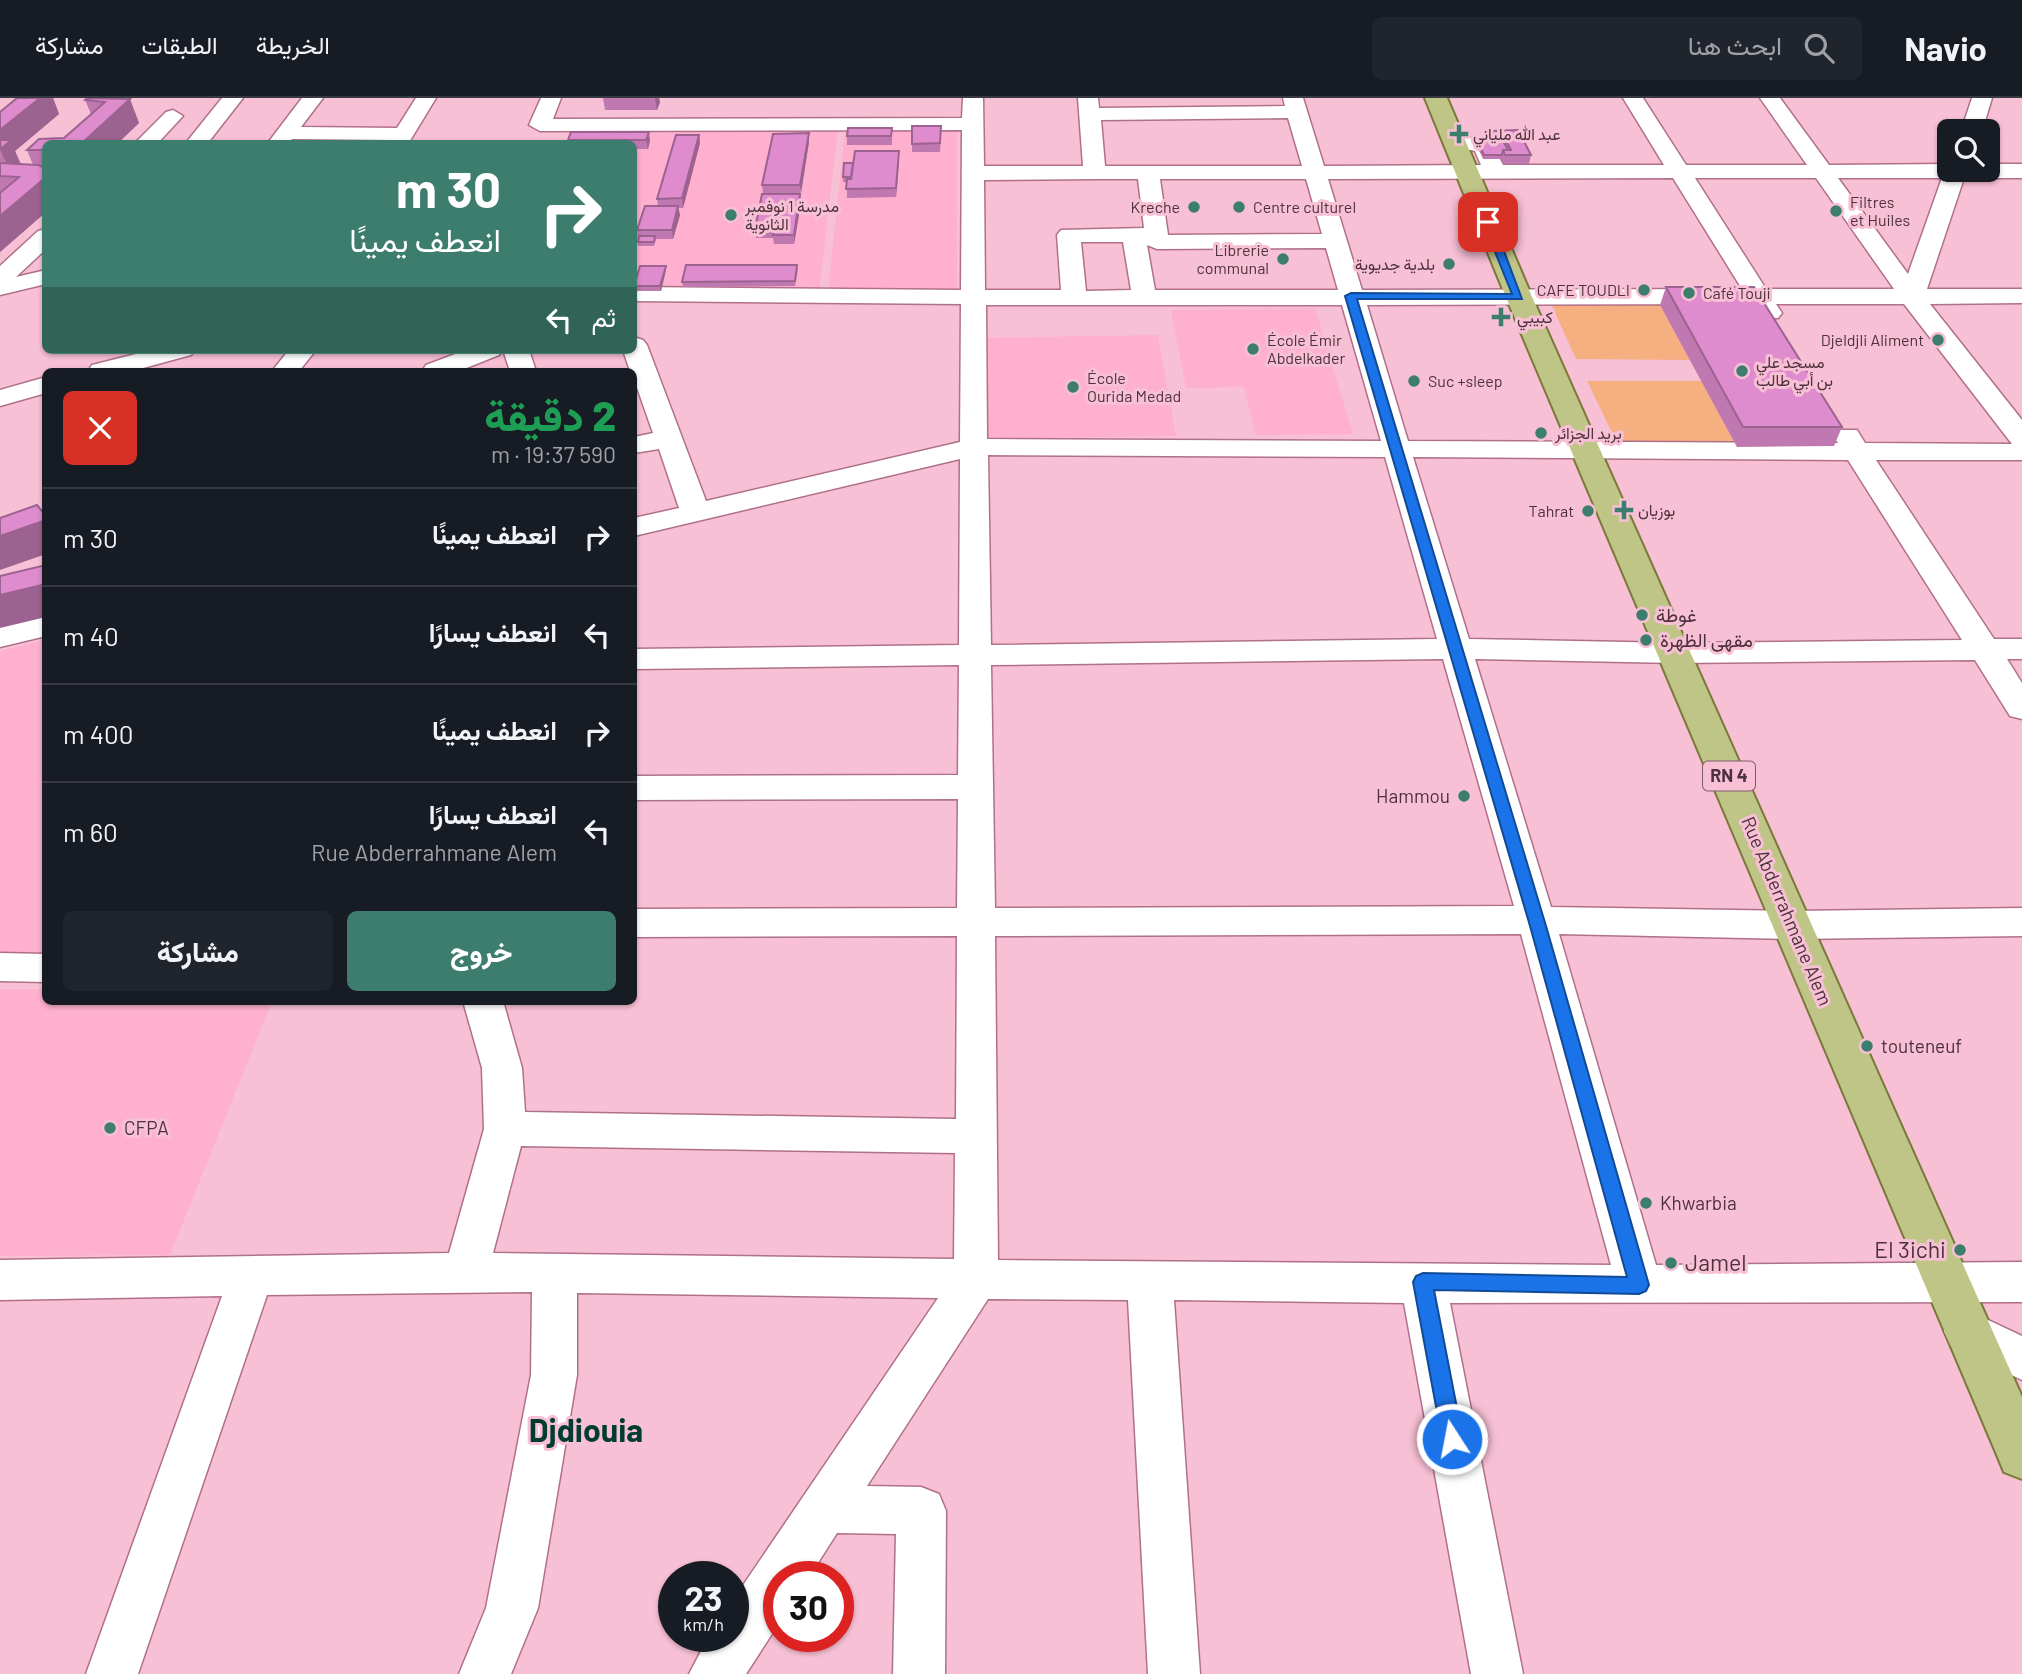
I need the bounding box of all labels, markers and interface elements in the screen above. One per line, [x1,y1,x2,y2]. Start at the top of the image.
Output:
search box [1372,17,1862,80]
text: Navio [1904,28,1987,68]
text: ابحث هنا [1688,29,1782,60]
icon: search [1800,29,1838,67]
text: مشاركة [35,30,103,59]
text: الطبقات [141,30,218,59]
text: الخريطة [256,30,330,59]
map controls [1937,119,2000,182]
button: search [1937,119,2000,182]
place label: عبد الله ملياني [1473,124,1561,148]
marker: عبد الله ملياني [1451,126,1467,142]
text: 30 m [396,159,501,218]
icon: right [525,168,616,259]
pin [1458,192,1518,252]
place label: Filtres et Huiles [1850,192,1910,229]
place label: مدرسة 1 نوفمبر الثانوية [744,196,839,235]
place label: Kreche [1131,197,1180,216]
place label: Centre culturel [1253,197,1356,216]
marker: Kreche [1186,199,1202,215]
marker: Centre culturel [1231,199,1247,215]
icon: arrive [1469,203,1507,241]
marker: Filtres et Huiles [1828,203,1844,219]
marker: مدرسة 1 نوفمبر الثانوية [723,207,739,223]
text: انعطف يمينًا [349,220,501,258]
place label: Librerie communal [1196,240,1269,277]
marker: Librerie communal [1275,251,1291,267]
place label: بلدية جديوية [1355,254,1435,275]
marker: بلدية جديوية [1441,256,1457,272]
place label: CAFE TOUDLI [1537,280,1630,299]
marker: CAFE TOUDLI [1636,282,1652,298]
place label: Café Touji [1703,283,1771,302]
marker: Café Touji [1681,285,1697,301]
icon: left [540,301,578,339]
text: ثم [592,301,616,332]
marker: كبيبي [1491,307,1511,327]
place label: كبيبي [1517,307,1553,331]
place label: École Émir Abdelkader [1267,330,1346,367]
place label: Djeldjli Aliment [1821,330,1924,349]
marker: Djeldjli Aliment [1930,332,1946,348]
marker: École Émir Abdelkader [1245,341,1261,357]
place label: مسجد علي بن أبي طالب [1756,352,1833,394]
marker: مسجد علي بن أبي طالب [1734,363,1750,379]
place label: École Ourida Medad [1087,368,1181,405]
place label: Suc +sleep [1428,371,1503,390]
marker: Suc +sleep [1406,373,1422,389]
marker: École Ourida Medad [1065,379,1081,395]
text: 2 دقيقة [484,389,616,439]
button: close [63,391,137,465]
place label: بريد الجزائر [1554,423,1622,444]
marker: بريد الجزائر [1533,425,1549,441]
text: 590 m · 19:37 [491,440,616,468]
place label: بوزيان [1638,500,1675,521]
place label: Tahrat [1529,501,1574,520]
marker: بوزيان [1616,502,1632,518]
marker: Tahrat [1580,503,1596,519]
text: انعطف يمينًا [432,518,557,549]
icon: right [578,518,616,556]
text: 30 m [63,522,118,553]
place label: غوطة [1656,603,1697,627]
marker: غوطة [1634,607,1650,623]
text: انعطف يسارًا [429,616,557,647]
icon: left [578,616,616,654]
text: 40 m [63,620,119,651]
place label: مقهى الظهرة [1660,628,1753,652]
marker: مقهى الظهرة [1638,632,1654,648]
text: انعطف يمينًا [432,714,557,745]
icon: right [578,714,616,752]
text: 400 m [63,718,133,749]
road number: RN 4 [1703,762,1755,790]
place label: Hammou [1376,784,1450,807]
marker: Hammou [1456,788,1472,804]
text: انعطف يسارًا [429,798,557,829]
icon: left [578,812,616,850]
street label: Rue Abderrahmane Alem [1737,813,1838,1009]
text: 60 m [63,816,118,847]
text: Rue Abderrahmane Alem [311,838,557,866]
button: مشاركة [63,911,333,991]
button: خروج [347,911,616,991]
place label: touteneuf [1881,1034,1962,1057]
marker: touteneuf [1859,1038,1875,1054]
place label: CFPA [124,1116,169,1139]
marker: CFPA [102,1120,118,1136]
place label: Khwarbia [1660,1191,1737,1214]
marker: Khwarbia [1638,1195,1654,1211]
place label: El 3ichi [1874,1235,1946,1263]
marker: El 3ichi [1952,1242,1968,1258]
place label: Jamel [1685,1248,1746,1276]
marker: Jamel [1663,1255,1679,1271]
position arrow [1415,1402,1489,1476]
district label: Djdiouia [529,1410,643,1448]
speed limit sign: 30 [763,1561,854,1652]
text: 23 [684,1576,723,1618]
text: km/h [683,1613,724,1635]

